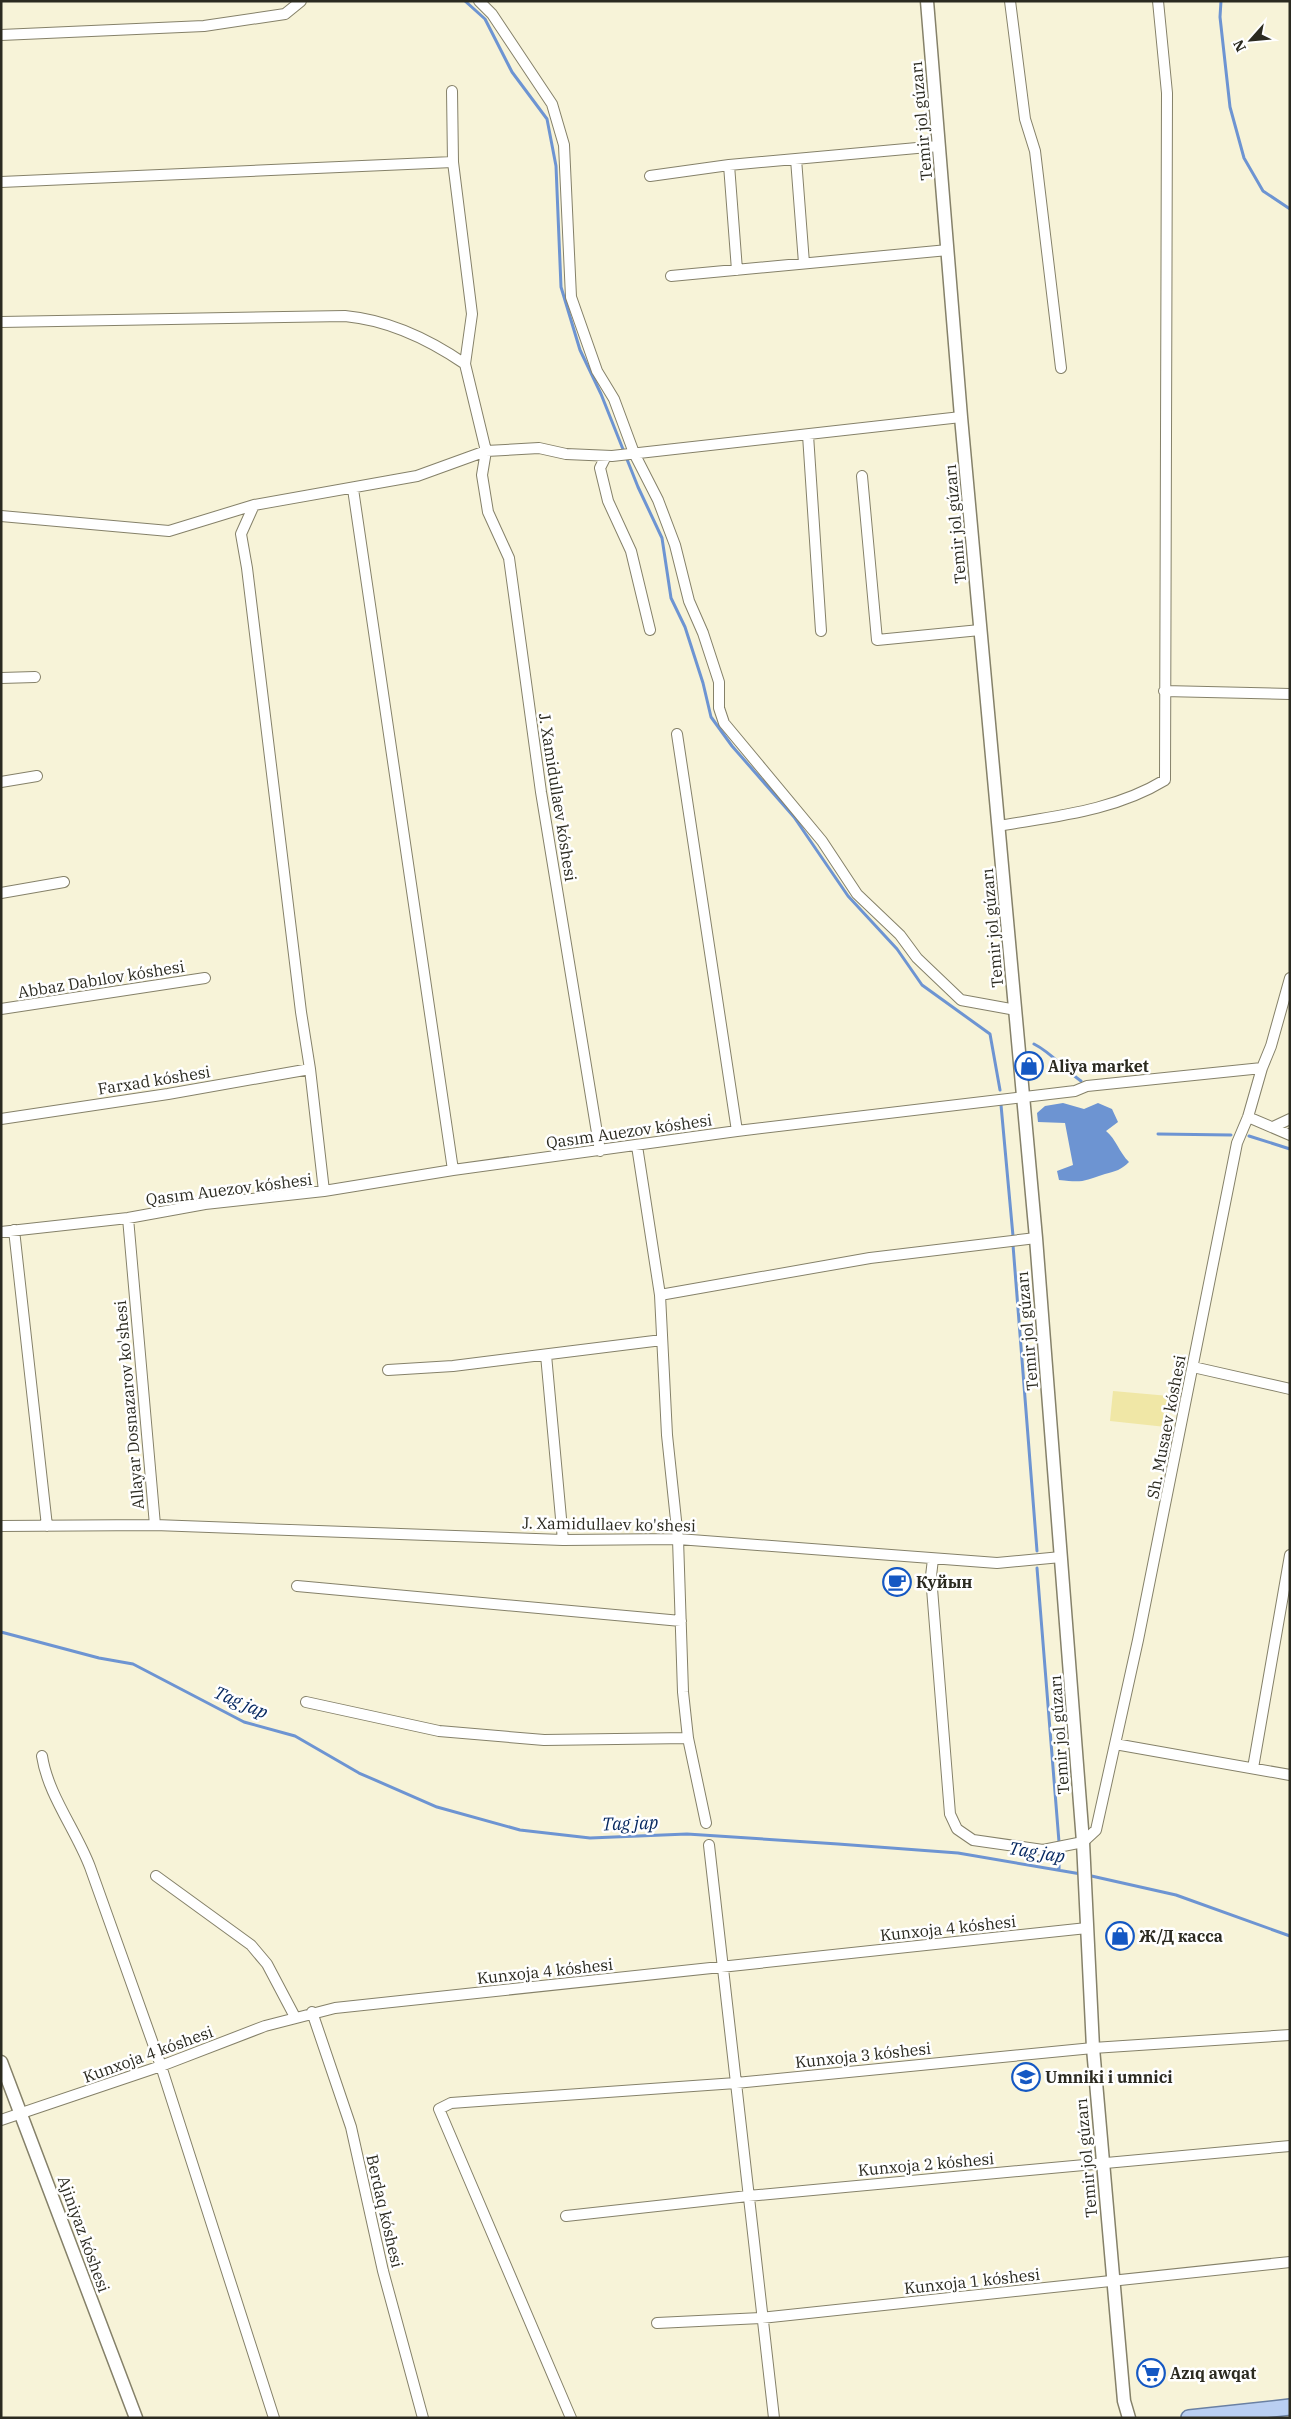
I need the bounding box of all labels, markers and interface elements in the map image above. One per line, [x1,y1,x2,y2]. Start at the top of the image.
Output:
north arrow [1226,15,1276,65]
text: N [1229,37,1250,55]
street label: Temir jol gúzarı [906,61,936,181]
street label: Temir jol gúzarı [940,464,970,584]
street label: J. Xamidullaev kóshesi [535,711,581,883]
street label: Temir jol gúzarı [977,868,1007,988]
street label: Abbaz Dabılov kóshesi [16,956,186,1002]
shop icon: Aliya market [1014,1051,1044,1081]
place label: Aliya market [1048,1056,1149,1076]
street label: Farxad kóshesi [96,1061,212,1099]
street label: Qasım Auezov kóshesi [545,1109,713,1153]
street label: Qasım Auezov kóshesi [145,1169,313,1209]
street label: Temir jol gúzarı [1012,1271,1042,1391]
street label: Allayar Dosnazarov ko'shesi [110,1300,148,1510]
street label: Sh. Musaev kóshesi [1142,1353,1190,1501]
street label: J. Xamidullaev ko'shesi [522,1512,696,1536]
cafe icon: Куйын [882,1567,912,1597]
place label: Куйын [916,1572,972,1592]
street label: Temir jol gúzarı [1045,1675,1073,1795]
water label: Tag jap [210,1680,272,1724]
water label: Tag jap [601,1811,659,1835]
water label: Tag jap [1007,1836,1067,1868]
street label: Kunxoja 4 kóshesi [879,1911,1017,1945]
shop icon: Ж/Д касса [1105,1921,1135,1951]
place label: Ж/Д касса [1139,1926,1223,1946]
street label: Kunxoja 4 kóshesi [476,1954,614,1988]
street label: Kunxoja 4 kóshesi [80,2021,216,2087]
street label: Kunxoja 3 kóshesi [794,2038,932,2072]
school or university icon: Umniki i umnici [1011,2062,1041,2092]
place label: Umniki i umnici [1045,2067,1173,2087]
street label: Temir jol gúzarı [1071,2098,1101,2218]
street label: Kunxoja 2 kóshesi [857,2148,995,2180]
street label: Berdaq kóshesi [362,2152,408,2270]
street label: Ajiniyaz kóshesi [54,2173,114,2295]
street label: Kunxoja 1 kóshesi [903,2264,1041,2298]
supermarket icon: Azıq awqat [1136,2358,1166,2388]
place label: Azıq awqat [1170,2363,1256,2383]

